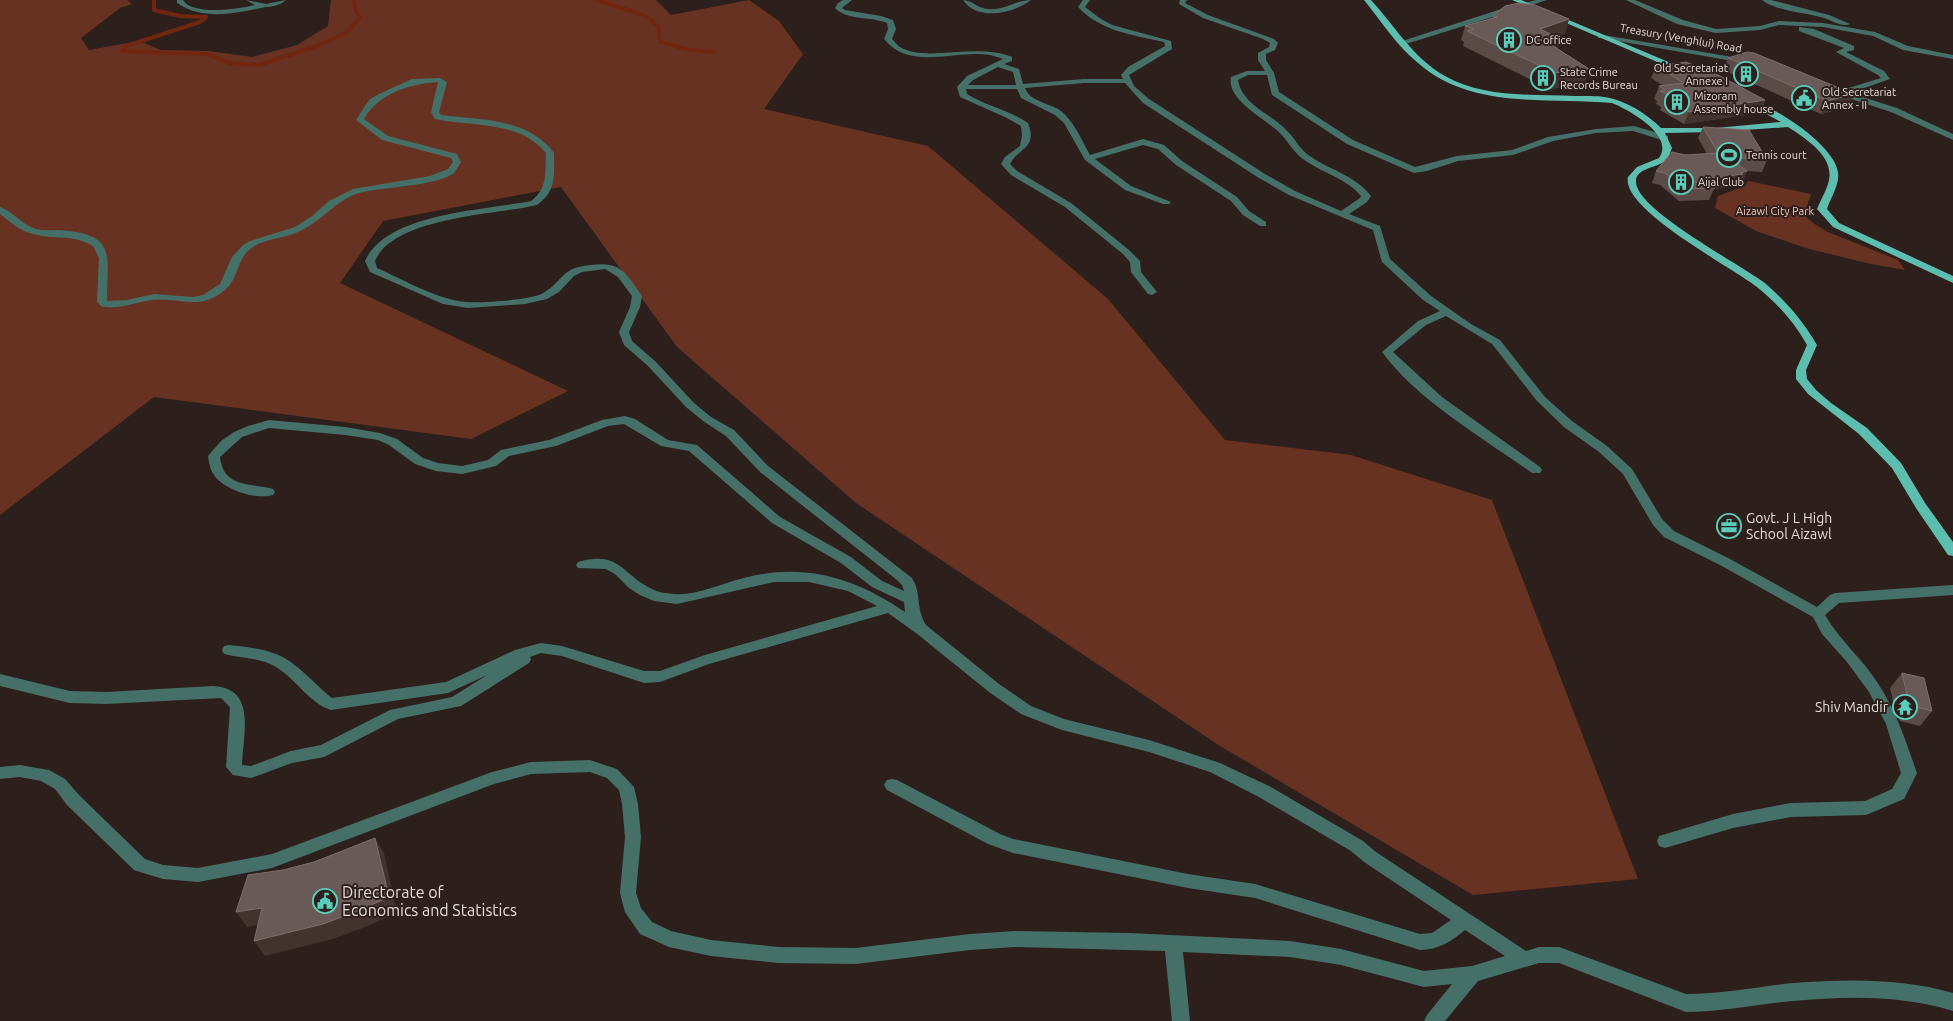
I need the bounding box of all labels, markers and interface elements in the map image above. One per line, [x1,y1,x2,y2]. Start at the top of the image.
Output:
street label: Treasury (Venghlui) Road [1619,21,1743,56]
building icon: DC office [1496,27,1522,53]
place label: DC office [1526,34,1572,46]
building icon: Old Secretariat Annexe I [1733,61,1759,87]
place label: Old Secretariat Annexe I [1654,62,1729,87]
building icon: State Crime Records Bureau [1530,65,1556,91]
place label: State Crime Records Bureau [1560,66,1638,91]
public building icon: Old Secretariat Annex - II [1791,85,1817,111]
place label: Old Secretariat Annex - II [1822,86,1897,111]
building icon: Mizoram Assembly house [1664,89,1690,115]
place label: Mizoram Assembly house [1694,90,1773,115]
sports icon: Tennis court [1716,142,1742,168]
place label: Tennis court [1746,149,1807,161]
building icon: Aijal Club [1668,169,1694,195]
place label: Aijal Club [1698,176,1744,188]
park label: Aizawl City Park [1736,205,1814,217]
place label: Govt. J L High School Aizawl [1746,510,1832,542]
office icon: Govt. J L High School Aizawl [1716,513,1742,539]
temple icon: Shiv Mandir [1892,694,1918,720]
place label: Shiv Mandir [1815,699,1889,715]
place label: Directorate of Economics and Statistics [342,883,517,919]
public building icon: Directorate of Economics and Statistics [312,888,338,914]

